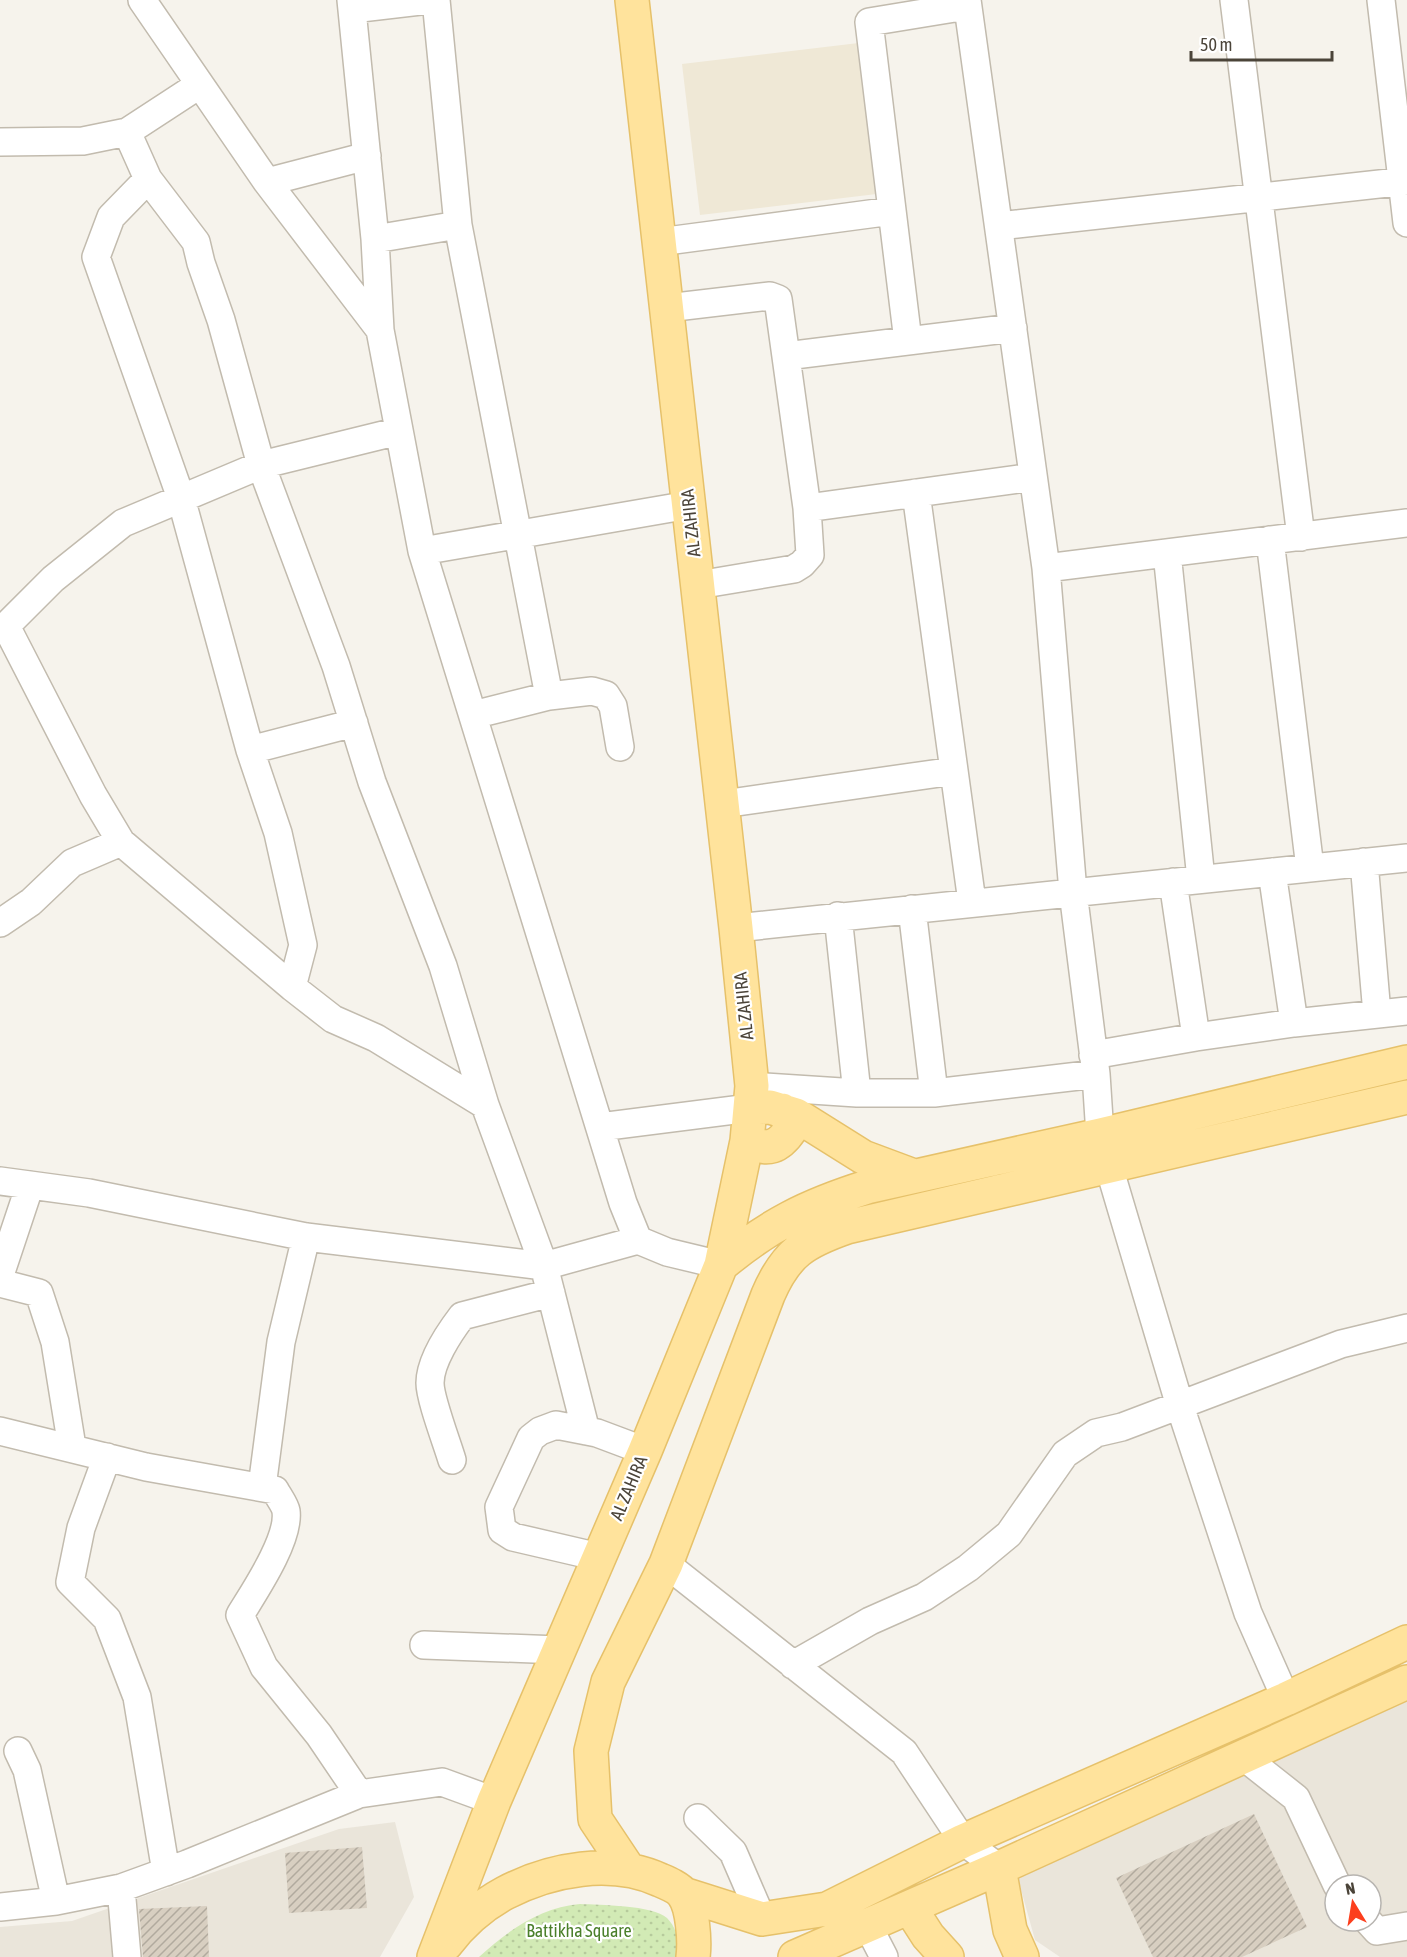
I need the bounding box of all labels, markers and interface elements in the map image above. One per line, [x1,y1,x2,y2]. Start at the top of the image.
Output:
scale bar [1191,24,1332,62]
text: 50 m [1200,34,1232,55]
street label: AL ZAHIRA [676,488,705,558]
street label: AL ZAHIRA [729,971,758,1041]
street label: AL ZAHIRA [606,1452,652,1523]
north arrow [1323,1873,1383,1933]
text: N [1344,1879,1356,1898]
park label: Battikha Square [526,1920,632,1941]

